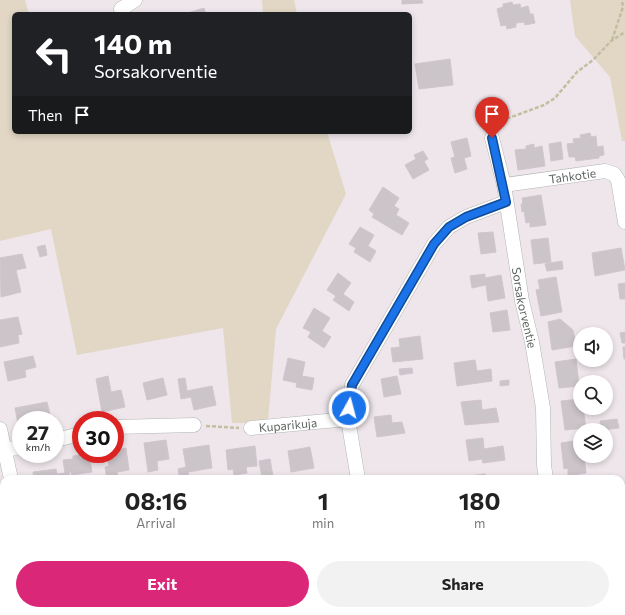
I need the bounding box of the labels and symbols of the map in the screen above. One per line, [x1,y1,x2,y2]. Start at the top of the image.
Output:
pin [475,97,509,138]
street label: Tahkotie [548,165,597,186]
street label: Sorsakorventie [510,266,540,349]
position arrow [328,387,370,429]
speed limit sign: 30 [72,411,124,463]
street label: Kuparikuja [258,415,318,434]

